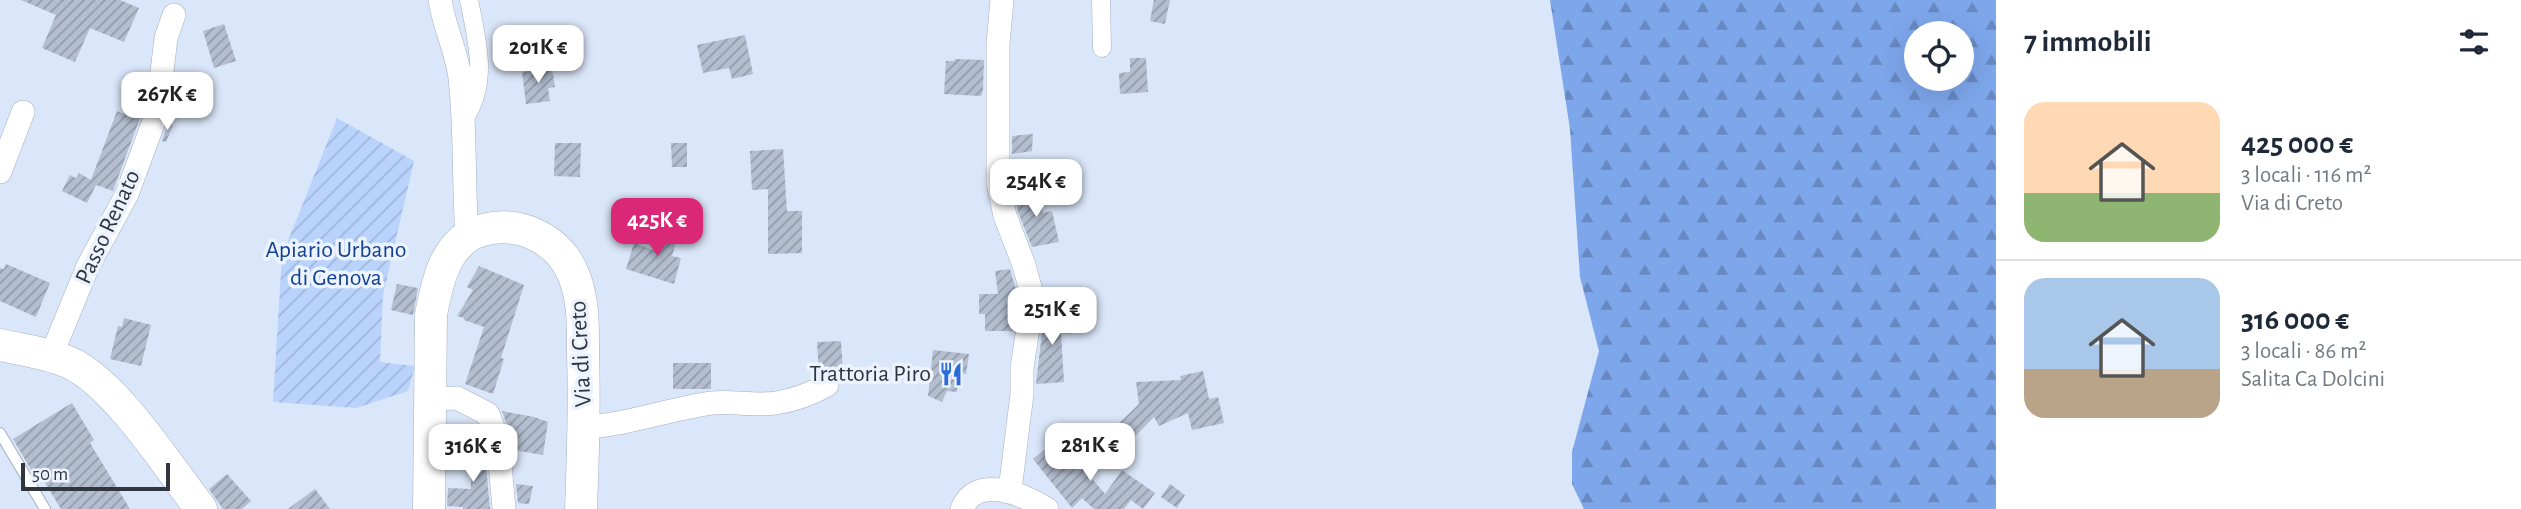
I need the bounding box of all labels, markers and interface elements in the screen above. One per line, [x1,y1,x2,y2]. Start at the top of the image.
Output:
map controls [1904,21,1974,91]
button: locate [1904,21,1974,91]
icon: filters [2455,23,2493,61]
pin: 201K € [481,25,595,85]
text: 7 immobili [2024,27,2152,57]
text: 201K € [509,36,567,59]
pin: 267K € [110,72,224,132]
text: 267K € [137,83,197,106]
text: 425 000 € [2241,129,2353,159]
icon: home [2080,130,2164,214]
pin: 254K € [979,160,1093,219]
text: 3 locali · 116 m² [2241,164,2371,187]
street label: Passo Renato [71,166,145,288]
text: 254K € [1006,170,1066,193]
text: Via di Creto [2241,192,2343,215]
pin: 425K € [600,198,714,258]
text: 425K € [627,209,687,232]
park label: Apiario Urbano di Genova [265,238,407,290]
pin: 251K € [995,288,1109,347]
text: 251K € [1024,298,1080,321]
street label: Via di Creto [566,300,596,408]
text: 316 000 € [2241,305,2349,335]
icon: home [2080,306,2164,390]
text: 3 locali · 86 m² [2241,340,2367,363]
restaurant icon: Trattoria Piro [937,360,965,388]
place label: Trattoria Piro [809,362,931,386]
text: Salita Ca Dolcini [2241,368,2385,391]
pin: 316K € [416,424,530,484]
pin: 281K € [1033,424,1147,483]
text: 281K € [1061,434,1119,457]
text: 316K € [445,435,501,458]
scale bar [21,460,170,492]
text: 50 m [32,465,68,484]

